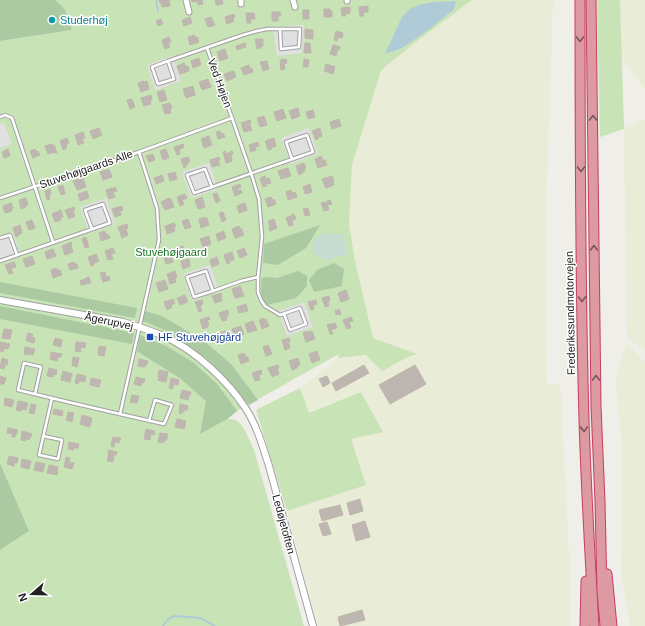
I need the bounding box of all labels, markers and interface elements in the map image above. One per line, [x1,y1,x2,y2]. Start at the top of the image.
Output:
place label: Studerhøj [60,14,108,26]
marker: Studerhøj [47,15,57,25]
one-way arrow [576,36,584,42]
street label: Ved Højen [206,57,234,109]
one-way arrow [589,115,597,121]
street label: Stuvehøjgaards Alle [38,147,134,191]
one-way arrow [576,166,585,172]
one-way arrow [590,245,598,251]
park label: Stuvehøjgaard [135,246,207,258]
street label: Frederikssundmotorvejen [563,251,577,375]
one-way arrow [578,296,586,302]
street label: Ågerupvej [84,310,134,332]
place label: HF Stuvehøjgård [158,331,241,343]
marker: HF Stuvehøjgård [145,332,155,342]
one-way arrow [592,375,600,381]
one-way arrow [580,426,589,432]
street label: Ledøjetoften [270,493,298,555]
north arrow [12,574,52,614]
text: N [16,592,30,603]

